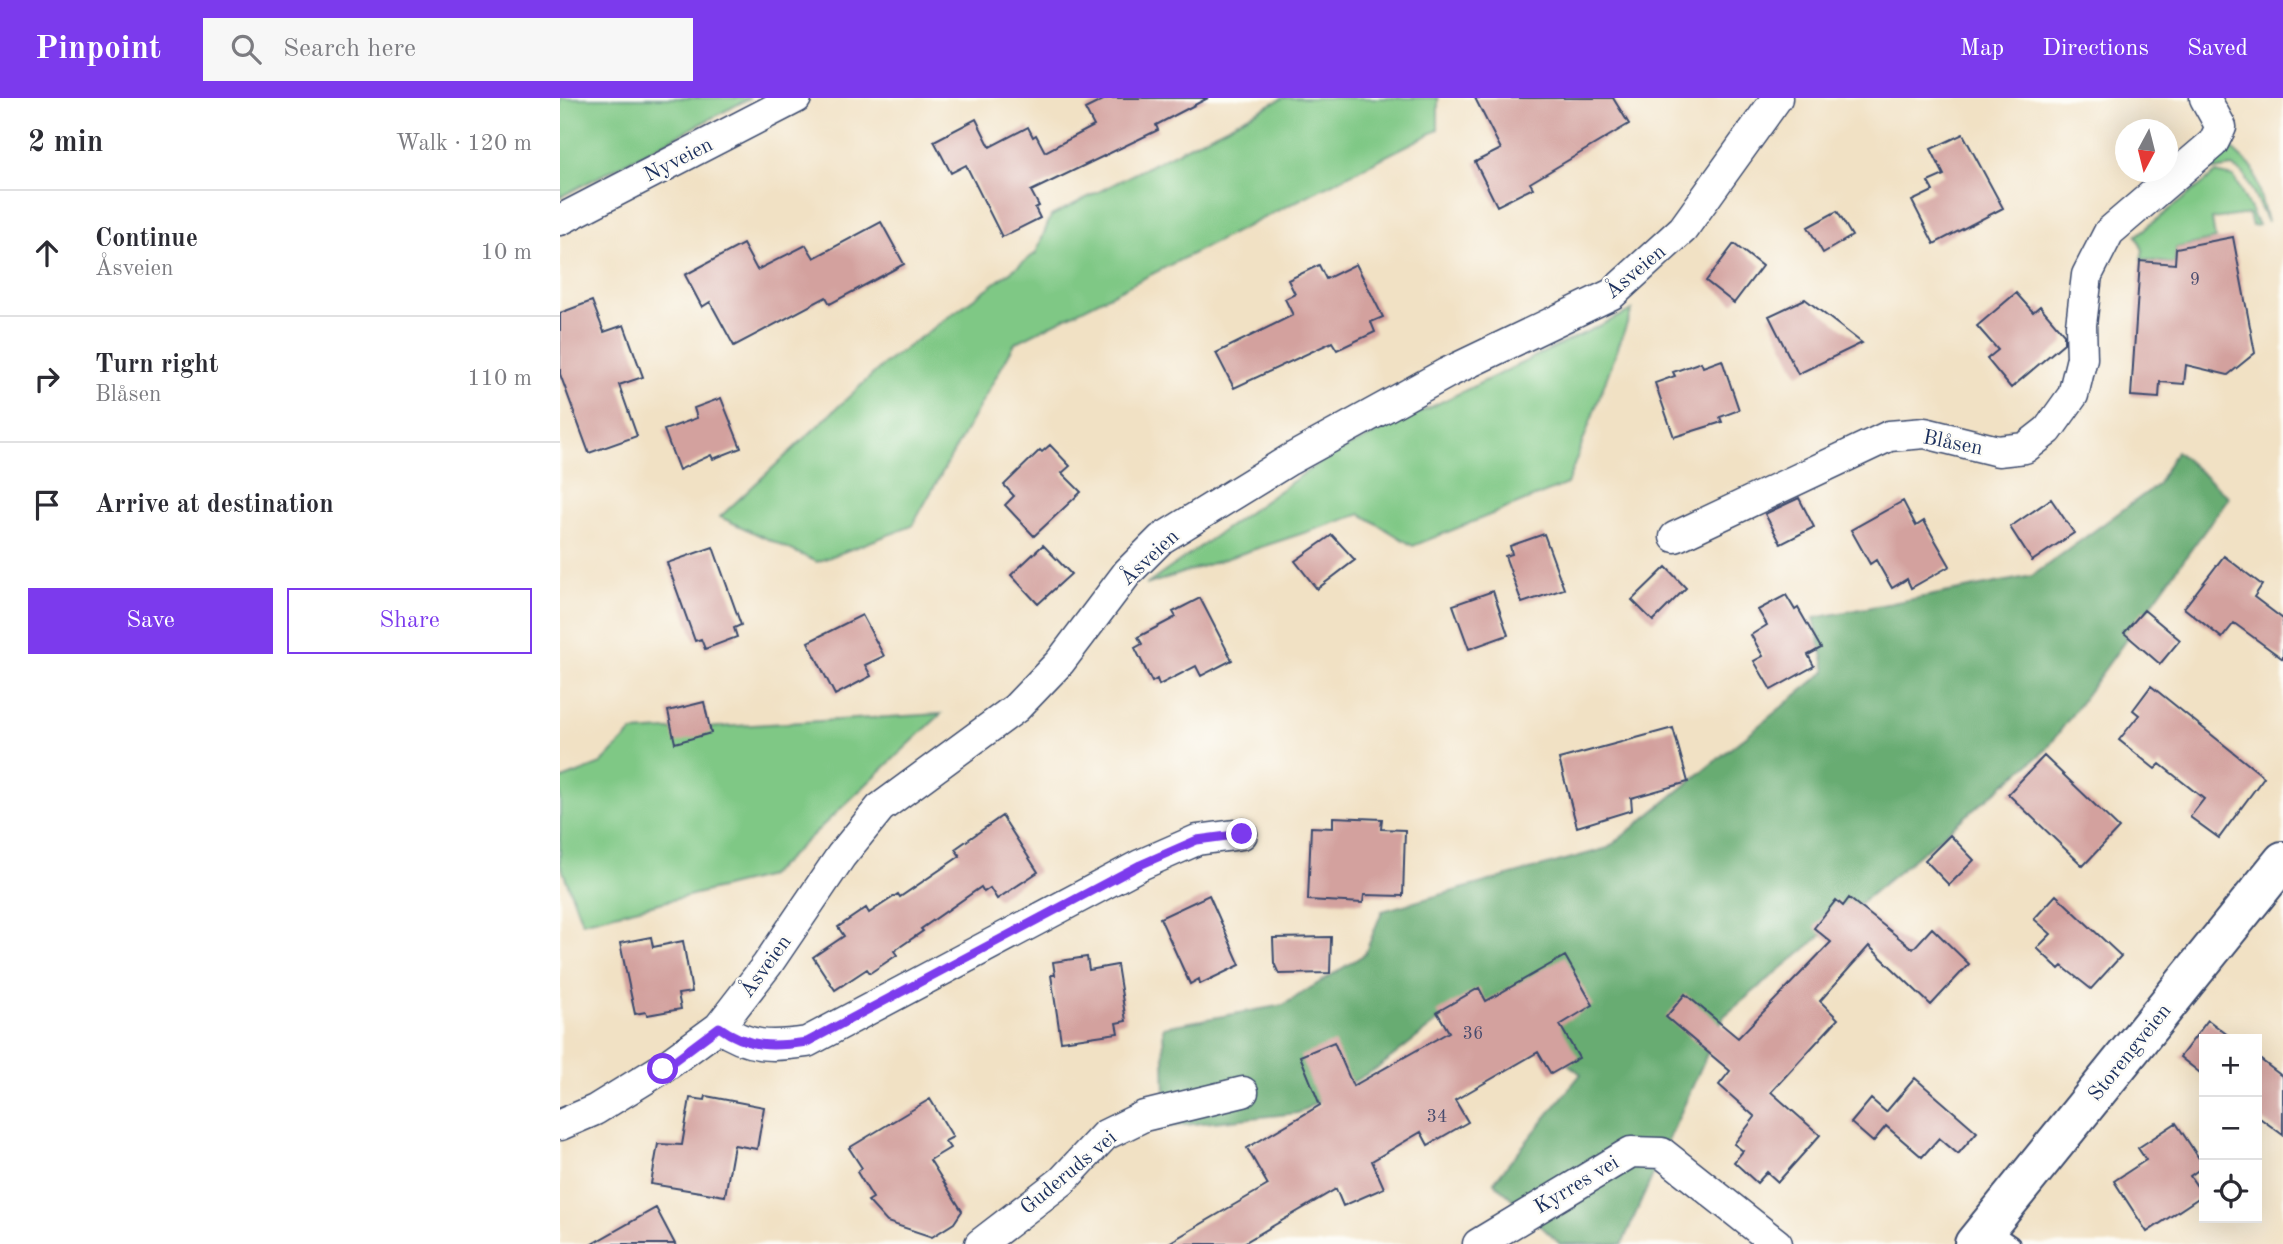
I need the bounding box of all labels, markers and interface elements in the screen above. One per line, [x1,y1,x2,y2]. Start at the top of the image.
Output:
search box [203,18,693,81]
icon: search [227,30,265,68]
text: Pinpoint [35,33,161,66]
text: Search here [283,36,416,62]
text: Map [1960,37,2004,61]
text: Directions [2042,37,2149,61]
text: Saved [2187,37,2248,61]
north arrow [2115,119,2178,182]
text: 2 min [28,128,103,158]
text: Walk · 120 m [396,132,532,155]
street label: Nyveien [641,134,716,186]
text: Continue [95,226,198,252]
icon: ahead [28,234,66,272]
street label: Åsveien [1599,237,1670,303]
text: 10 m [481,241,532,264]
text: Åsveien [95,257,173,280]
house number: 9 [2190,271,2200,289]
text: Turn right [95,352,218,378]
icon: right [28,360,66,398]
text: 110 m [467,367,532,390]
text: Blåsen [95,383,161,406]
street label: Blåsen [1921,427,1984,460]
icon: arrive [28,486,66,524]
text: Arrive at destination [95,492,334,518]
street label: Åsveien [1113,522,1183,590]
button: Save [28,588,273,654]
button: Share [287,588,532,654]
route end [1226,818,1257,849]
street label: Åsveien [733,929,796,1002]
street label: Storengveien [2085,1000,2176,1105]
house number: 36 [1463,1025,1483,1043]
map controls [2199,1034,2262,1223]
button: + [2199,1034,2262,1097]
route start [647,1053,678,1084]
button: − [2199,1097,2262,1160]
house number: 34 [1427,1108,1447,1126]
street label: Guderuds vei [1017,1127,1121,1219]
street label: Kyrres vei [1531,1152,1623,1219]
button: locate [2199,1160,2262,1223]

